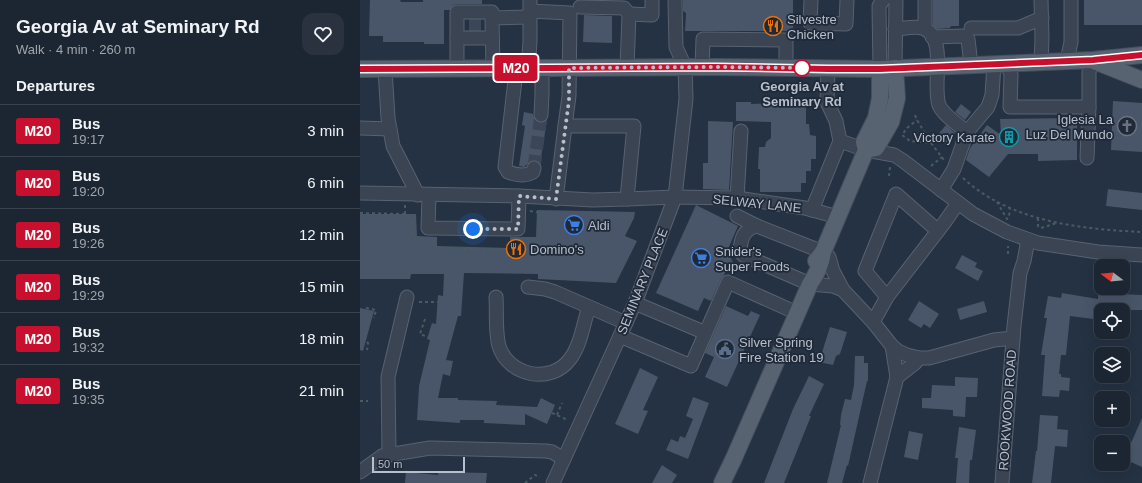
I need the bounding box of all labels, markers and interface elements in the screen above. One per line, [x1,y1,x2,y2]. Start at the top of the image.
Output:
place label: Silvestre Chicken [787,12,837,42]
button: heart [302,13,344,55]
restaurant icon: Silvestre Chicken [762,15,784,37]
text: Georgia Av at Seminary Rd [16,16,260,37]
text: Walk · 4 min · 260 m [16,42,135,57]
line badge: M20 [493,55,539,81]
marker: Georgia Av at Seminary Rd [793,59,811,77]
text: M20 [502,60,530,76]
text: Departures [16,77,95,94]
place label: Georgia Av at Seminary Rd [760,79,844,109]
place label: Iglesia La Luz Del Mundo [1026,112,1114,142]
text: Bus [72,115,100,132]
church icon: Iglesia La Luz Del Mundo [1116,115,1138,137]
text: 3 min [307,122,344,139]
text: M20 [24,123,52,139]
building icon: Victory Karate [998,126,1020,148]
place label: Victory Karate [914,130,995,145]
text: 19:17 [72,132,105,147]
text: Bus [72,167,100,184]
text: 6 min [307,174,344,191]
text: M20 [24,175,52,191]
text: 19:20 [72,184,105,199]
street label: SELWAY LANE [712,191,802,216]
supermarket icon: Aldi [563,214,585,236]
place label: Aldi [588,218,610,233]
text: Bus [72,219,100,236]
your location [463,219,483,239]
street label: SEMINARY PLACE [614,225,671,337]
text: 12 min [299,226,344,243]
text: M20 [24,227,52,243]
text: 19:26 [72,236,105,251]
restaurant icon: Domino's [505,238,527,260]
place label: Domino's [530,242,584,257]
place label: Snider's Super Foods [715,244,790,274]
supermarket icon: Snider's Super Foods [690,247,712,269]
north arrow [1094,259,1130,295]
map controls [1094,259,1130,471]
text: Bus [72,271,100,288]
text: 15 min [299,278,344,295]
text: M20 [24,279,52,295]
text: 19:29 [72,288,105,303]
button: locate [1094,303,1130,339]
text: Bus [72,323,100,340]
text: 18 min [299,330,344,347]
text: M20 [24,331,52,347]
place label: Silver Spring Fire Station 19 [739,335,824,365]
public building icon: Silver Spring Fire Station 19 [714,338,736,360]
text: 19:32 [72,340,105,355]
button: layers [1094,347,1130,383]
street label: ROOKWOOD ROAD [996,349,1019,471]
text: Bus [72,375,100,392]
text: 21 min [299,382,344,399]
text: M20 [24,383,52,399]
button: + [1094,391,1130,427]
text: 19:35 [72,392,105,407]
button: − [1094,435,1130,471]
scale bar [372,455,465,474]
text: 50 m [378,458,402,470]

